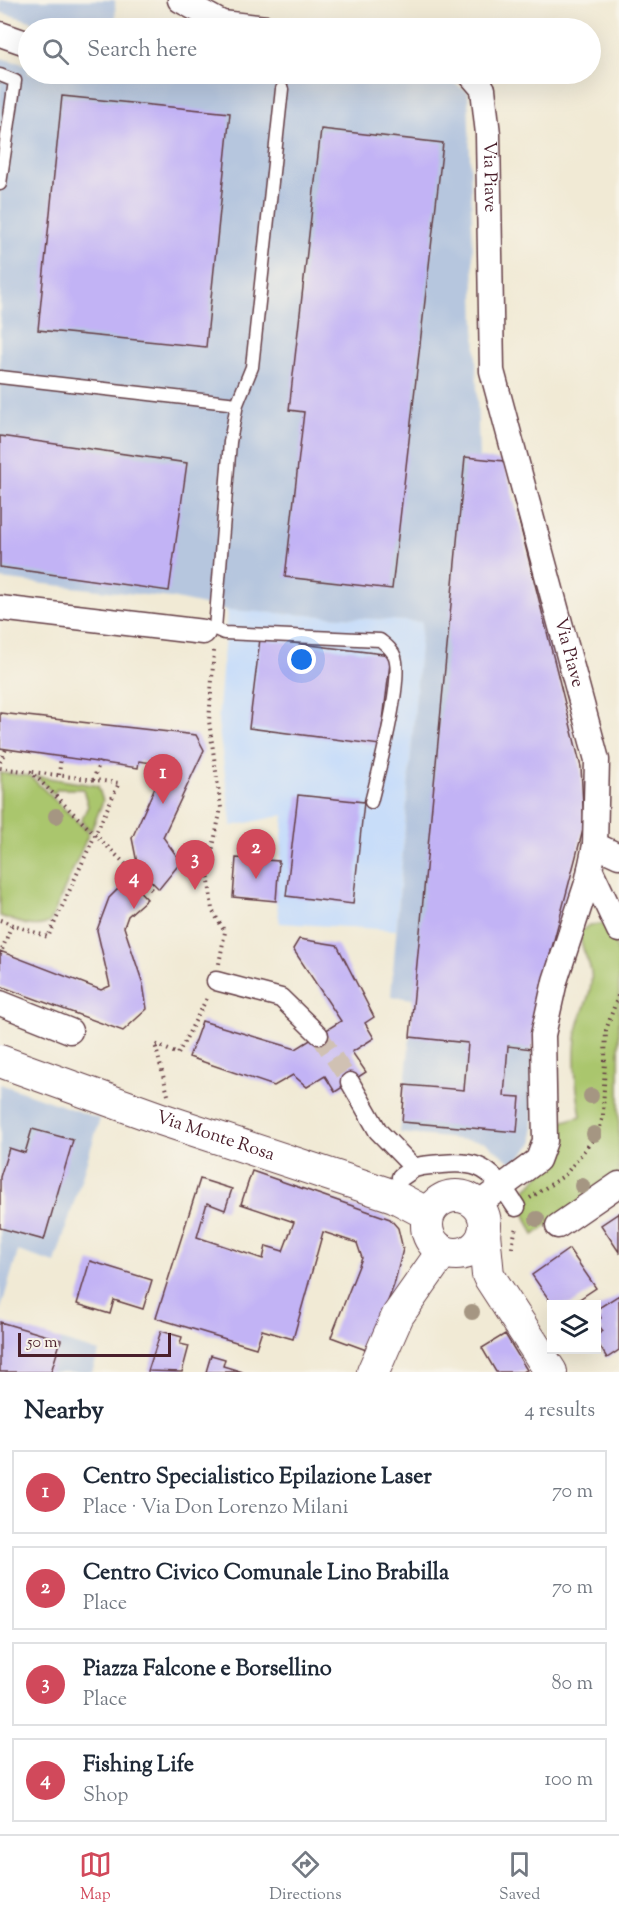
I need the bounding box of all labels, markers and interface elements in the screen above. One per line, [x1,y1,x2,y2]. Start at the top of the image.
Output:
search box [18,18,601,84]
icon: search [39,35,72,68]
text: Search here [87,35,197,67]
street label: Via Piave [475,141,502,213]
street label: Via Piave [546,615,590,690]
your location [287,645,316,674]
pin: 1 [144,754,182,804]
pin: 2 [236,830,276,879]
pin: 3 [176,840,214,890]
pin: 4 [114,860,154,909]
street label: Via Monte Rosa [152,1105,278,1169]
map controls [547,1300,601,1354]
button: layers [547,1300,601,1354]
scale bar [18,1330,171,1358]
text: 50 m [27,1332,58,1355]
text: Nearby [24,1393,104,1430]
text: 4 results [524,1397,595,1426]
text: Centro Specialistico Epilazione Laser [83,1462,432,1494]
text: 1 [42,1478,49,1507]
text: 70 m [552,1478,593,1507]
text: Place · Via Don Lorenzo Milani [83,1494,348,1523]
text: Centro Civico Comunale Lino Brabilla [83,1558,449,1590]
text: 2 [41,1574,50,1603]
text: 70 m [552,1574,593,1603]
text: Place [83,1590,127,1619]
text: Piazza Falcone e Borsellino [83,1654,332,1686]
text: 3 [41,1670,50,1699]
text: 80 m [552,1670,593,1699]
text: Place [83,1686,127,1715]
text: Fishing Life [83,1750,194,1782]
text: 4 [40,1766,51,1795]
text: 100 m [544,1766,593,1795]
text: Shop [83,1782,128,1811]
tab: Map [79,1848,112,1907]
tab: Directions [269,1848,342,1907]
tab: Saved [499,1848,540,1907]

